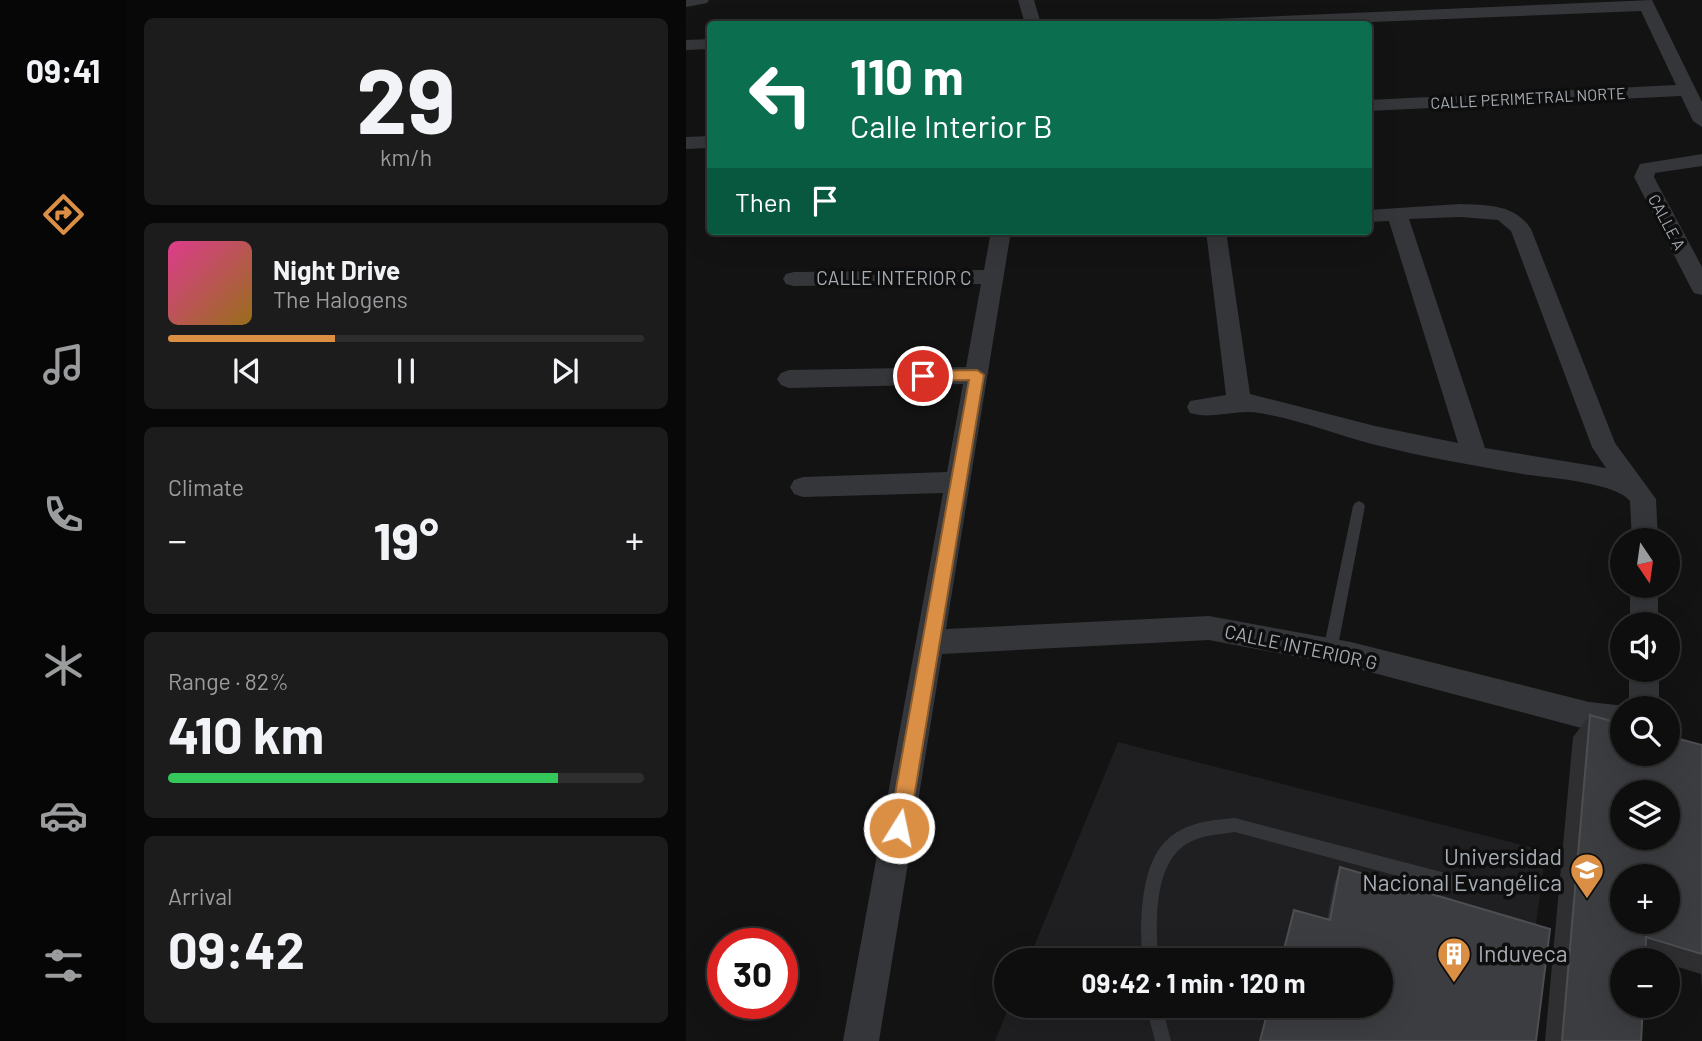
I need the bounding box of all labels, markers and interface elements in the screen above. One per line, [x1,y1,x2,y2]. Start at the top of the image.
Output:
text: 29 [356,43,456,152]
text: 110 m [850,46,964,105]
icon: left [735,49,826,140]
text: 09:41 [26,51,100,89]
street label: CALLE PERIMETRAL NORTE [1430,83,1626,112]
text: Calle Interior B [850,106,1053,144]
text: km/h [380,143,432,171]
icon: arrive [806,182,844,220]
text: Then [735,186,792,217]
icon: directions [39,190,88,239]
street label: CALLE A [1645,191,1690,253]
text: Night Drive [273,254,400,285]
street label: CALLE INTERIOR C [816,266,972,289]
text: The Halogens [273,285,408,313]
icon: music [39,340,88,389]
pin [893,346,953,406]
icon: previous [228,352,266,390]
icon: pause [387,352,425,390]
icon: next [546,352,584,390]
icon: arrive [904,357,942,395]
text: Climate [168,473,244,501]
icon: phone [39,490,88,539]
text: 19° [373,508,439,570]
text: − [168,516,187,562]
text: + [625,516,644,562]
north arrow [1610,528,1680,598]
map controls [1610,528,1680,1018]
button: sound [1610,612,1680,682]
street label: CALLE INTERIOR G [1223,619,1380,674]
icon: climate [39,641,88,690]
text: Range · 82% [168,667,289,695]
button: search [1610,696,1680,766]
text: 410 km [168,702,324,764]
button: layers [1610,780,1680,850]
icon: car [39,791,88,840]
position arrow [862,791,936,865]
place label: Universidad Nacional Evangélica [1362,842,1562,896]
school or university icon: Universidad Nacional Evangélica [1568,851,1606,900]
button: + [1610,864,1680,934]
text: Arrival [168,882,232,910]
text: 09:42 [168,917,305,979]
speed limit sign: 30 [707,928,798,1019]
building icon: Induveca [1435,935,1473,984]
place label: Induveca [1478,939,1568,967]
icon: filters [39,941,88,990]
button: − [1610,948,1680,1018]
text: 09:42 · 1 min · 120 m [1082,967,1305,998]

